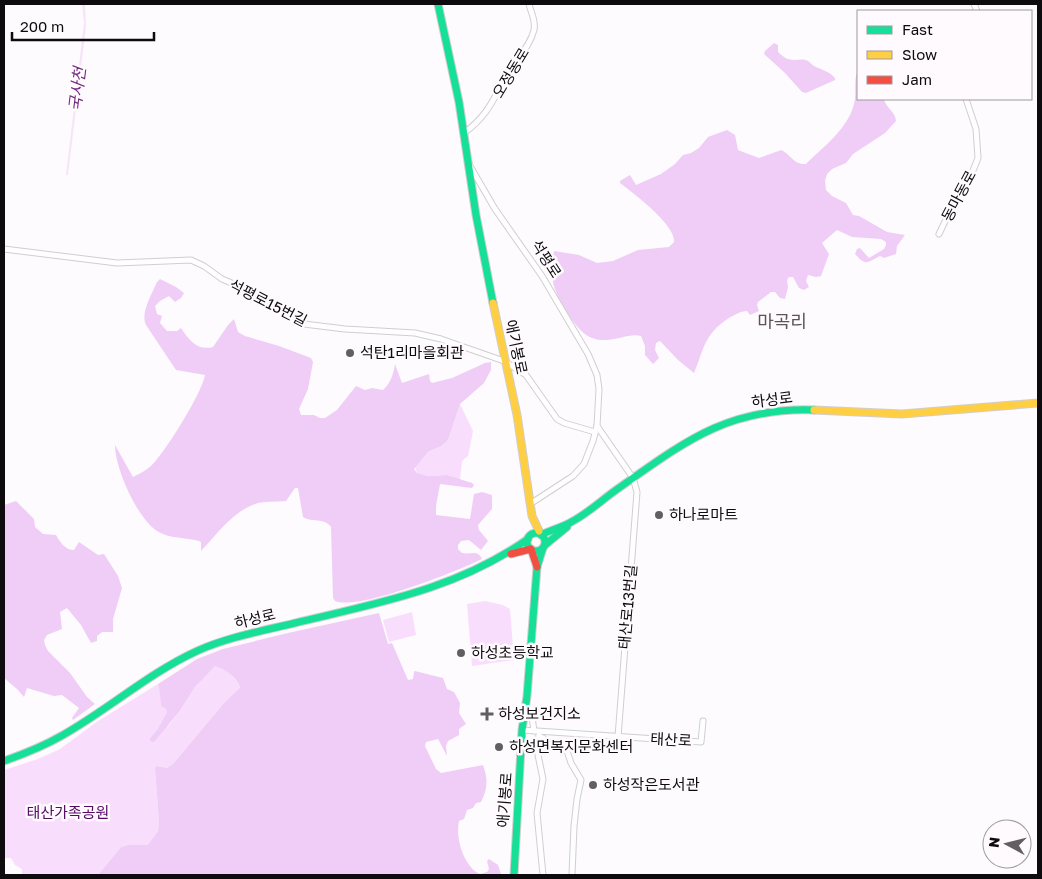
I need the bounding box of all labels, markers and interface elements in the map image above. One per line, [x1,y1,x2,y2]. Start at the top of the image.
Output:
scale bar [12,10,155,42]
legend [857,10,1032,100]
text: 200 m [20,17,64,35]
text: Fast [902,20,933,38]
street label: 오정동로 [488,44,532,101]
text: Slow [902,45,937,63]
water label: 국사천 [64,64,90,112]
text: Jam [902,70,932,88]
street label: 동마동로 [937,167,979,224]
street label: 석평로 [528,236,566,281]
street label: 석평로15번길 [227,275,310,329]
district label: 마곡리 [757,310,807,332]
street label: 애기봉로 [502,318,532,376]
place label: 석탄1리마을회관 [360,343,464,361]
marker: 석탄1리마을회관 [344,347,356,359]
street label: 하성로 [750,388,794,410]
place label: 하나로마트 [669,505,738,523]
marker: 하나로마트 [653,509,665,521]
street label: 태산로13번길 [614,564,640,650]
street label: 하성로 [232,604,277,632]
place label: 하성초등학교 [471,643,554,661]
marker: 하성초등학교 [455,647,467,659]
place label: 하성보건지소 [498,704,581,722]
marker: 하성보건지소 [480,707,494,721]
street label: 태산로 [650,729,692,749]
place label: 하성면복지문화센터 [509,737,633,755]
marker: 하성면복지문화센터 [493,741,505,753]
street label: 애기봉로 [493,772,515,828]
place label: 하성작은도서관 [603,775,700,793]
marker: 하성작은도서관 [587,779,599,791]
park label: 태산가족공원 [27,803,109,821]
north arrow [982,819,1032,869]
text: N [985,836,1003,849]

